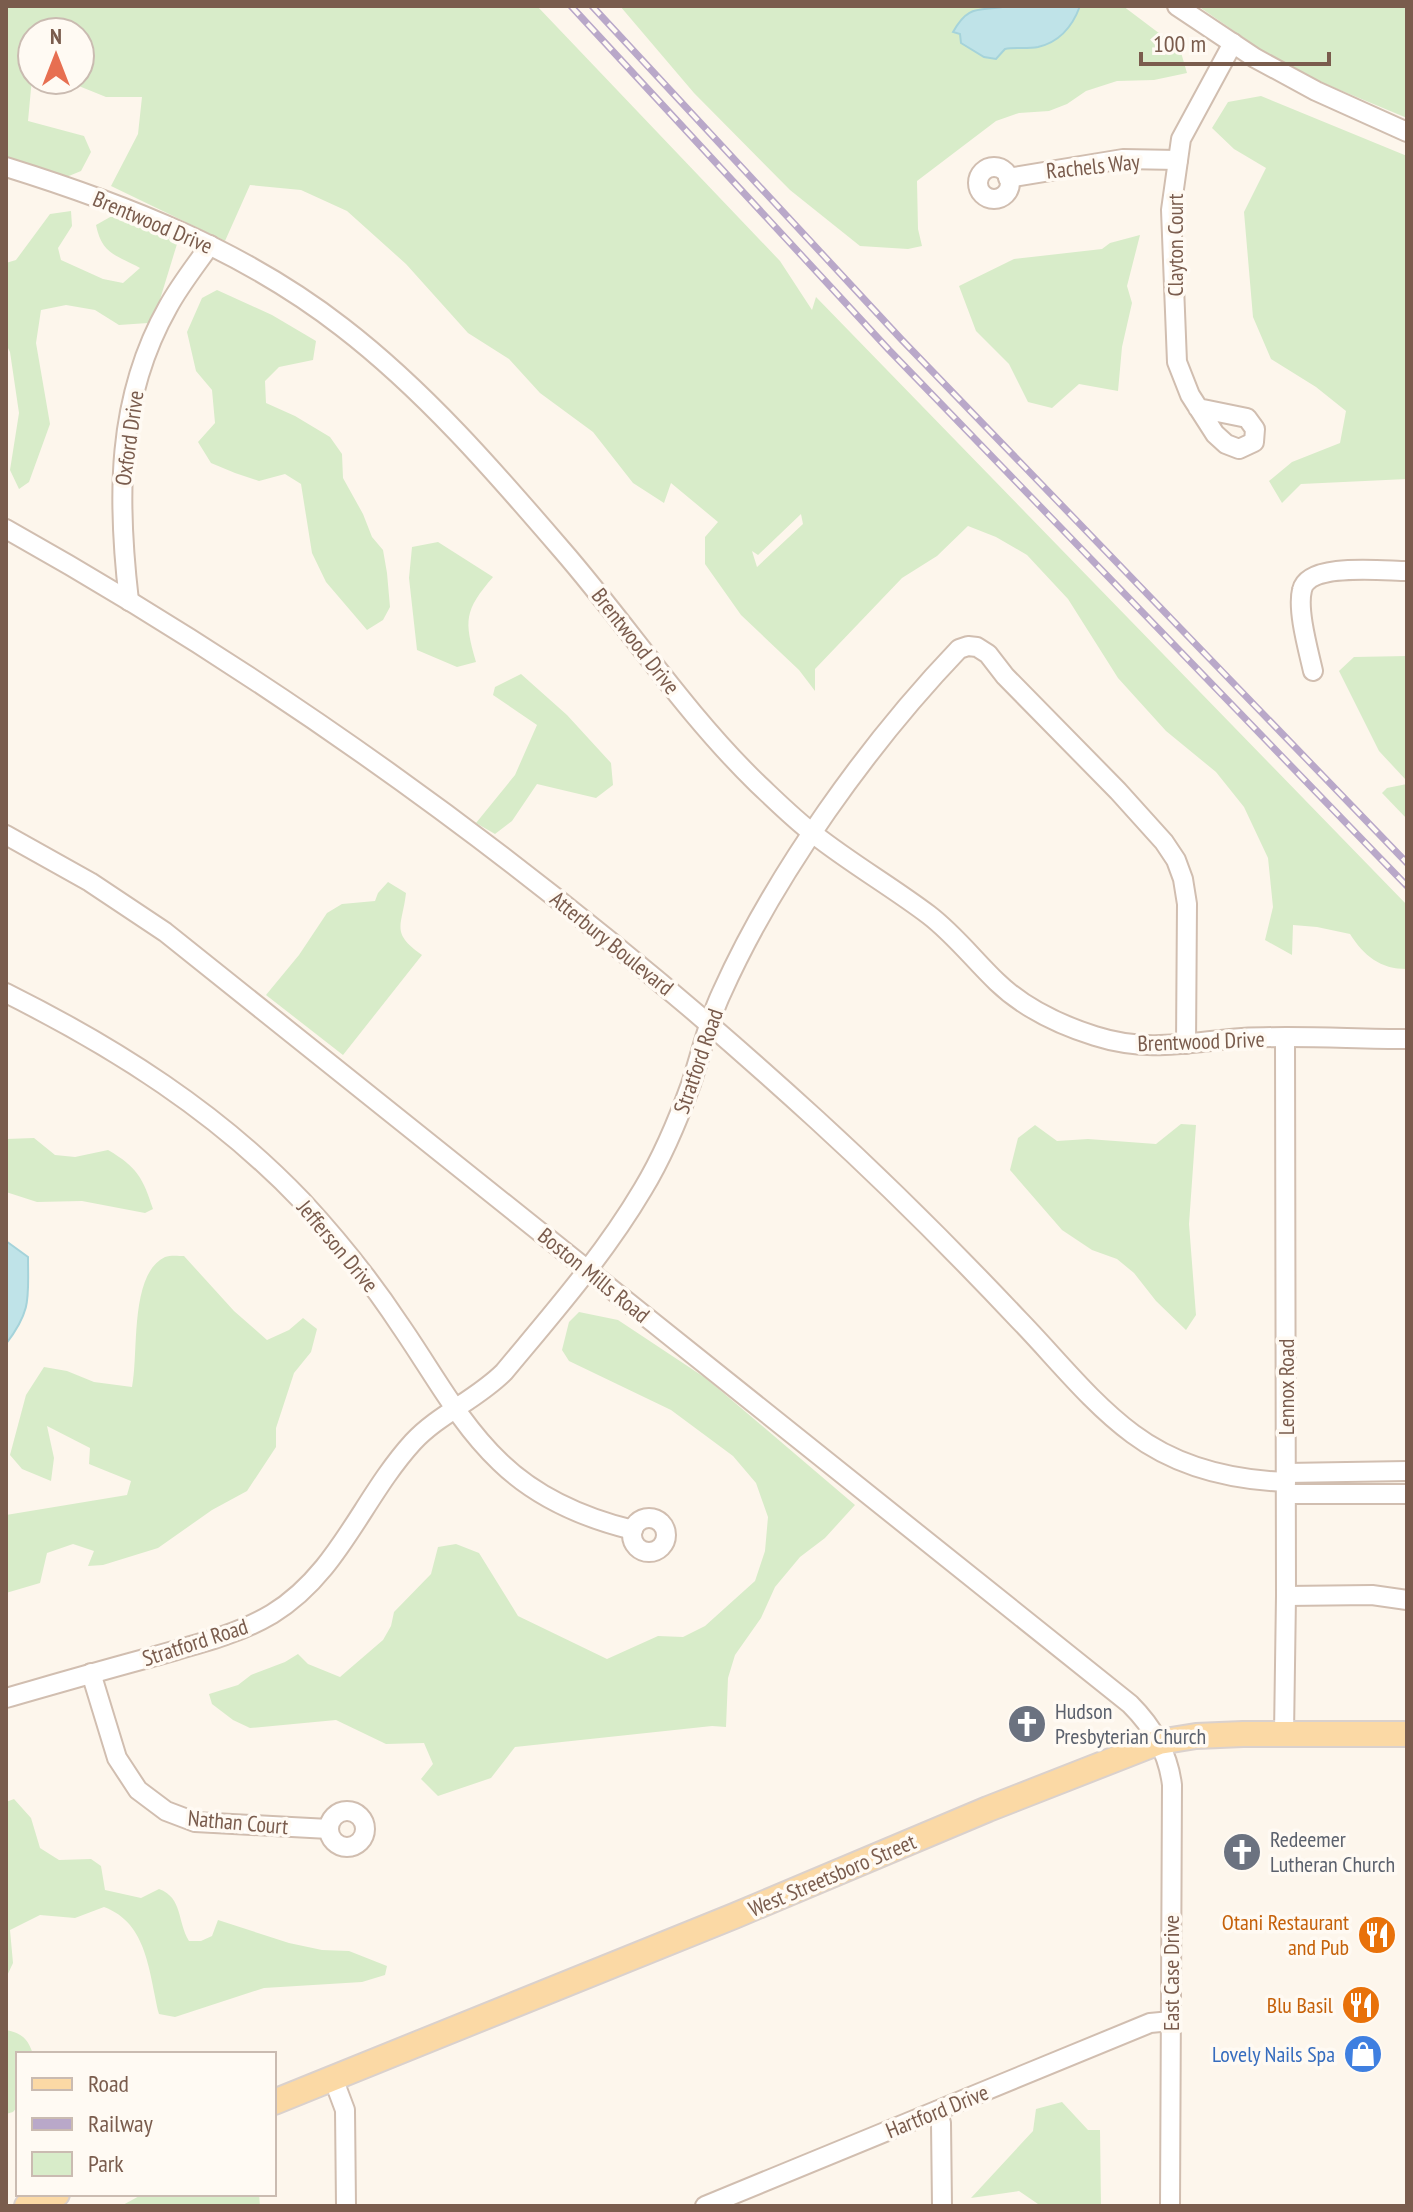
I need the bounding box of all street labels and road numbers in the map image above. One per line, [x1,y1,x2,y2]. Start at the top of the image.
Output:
street label: Rachels Way [1045,147,1142,185]
street label: Brentwood Drive [89,184,217,260]
street label: Clayton Court [1161,193,1189,297]
street label: Oxford Drive [108,389,150,487]
street label: Brentwood Drive [586,582,686,700]
street label: Atterbury Boulevard [545,885,679,1001]
street label: Stratford Road [667,1005,729,1117]
street label: Brentwood Drive [1137,1025,1265,1057]
street label: Jefferson Drive [291,1193,385,1298]
street label: Boston Mills Road [532,1221,656,1329]
street label: Lennox Road [1272,1339,1300,1435]
street label: Stratford Road [139,1612,251,1672]
street label: Nathan Court [187,1804,289,1840]
street label: West Streetsboro Street [744,1827,920,1923]
street label: East Case Drive [1157,1915,1185,2031]
street label: Hartford Drive [882,2078,992,2144]

